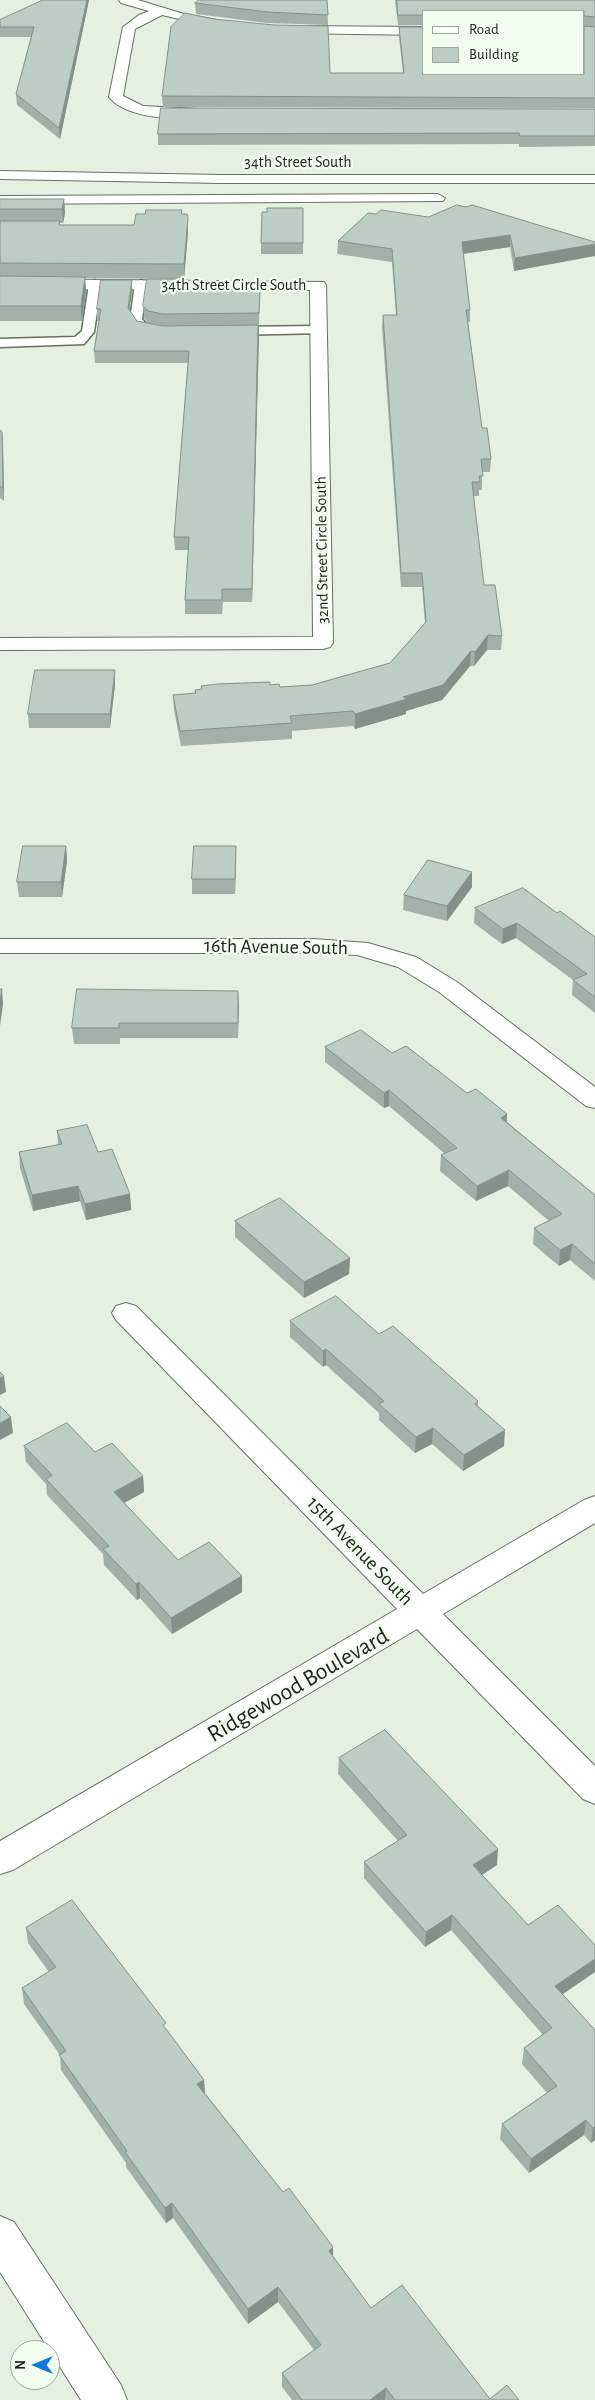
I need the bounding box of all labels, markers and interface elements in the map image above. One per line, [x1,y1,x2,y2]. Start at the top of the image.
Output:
legend [422,10,585,75]
text: Road [469,22,499,37]
text: Building [469,47,519,62]
street label: 34th Street South [244,152,352,172]
street label: 34th Street Circle South [162,275,306,295]
street label: 32nd Street Circle South [311,476,333,624]
street label: 16th Avenue South [204,934,348,960]
street label: 15th Avenue South [302,1491,418,1611]
street label: Ridgewood Boulevard [202,1621,394,1749]
north arrow [10,2340,60,2390]
text: N [14,2360,28,2370]

